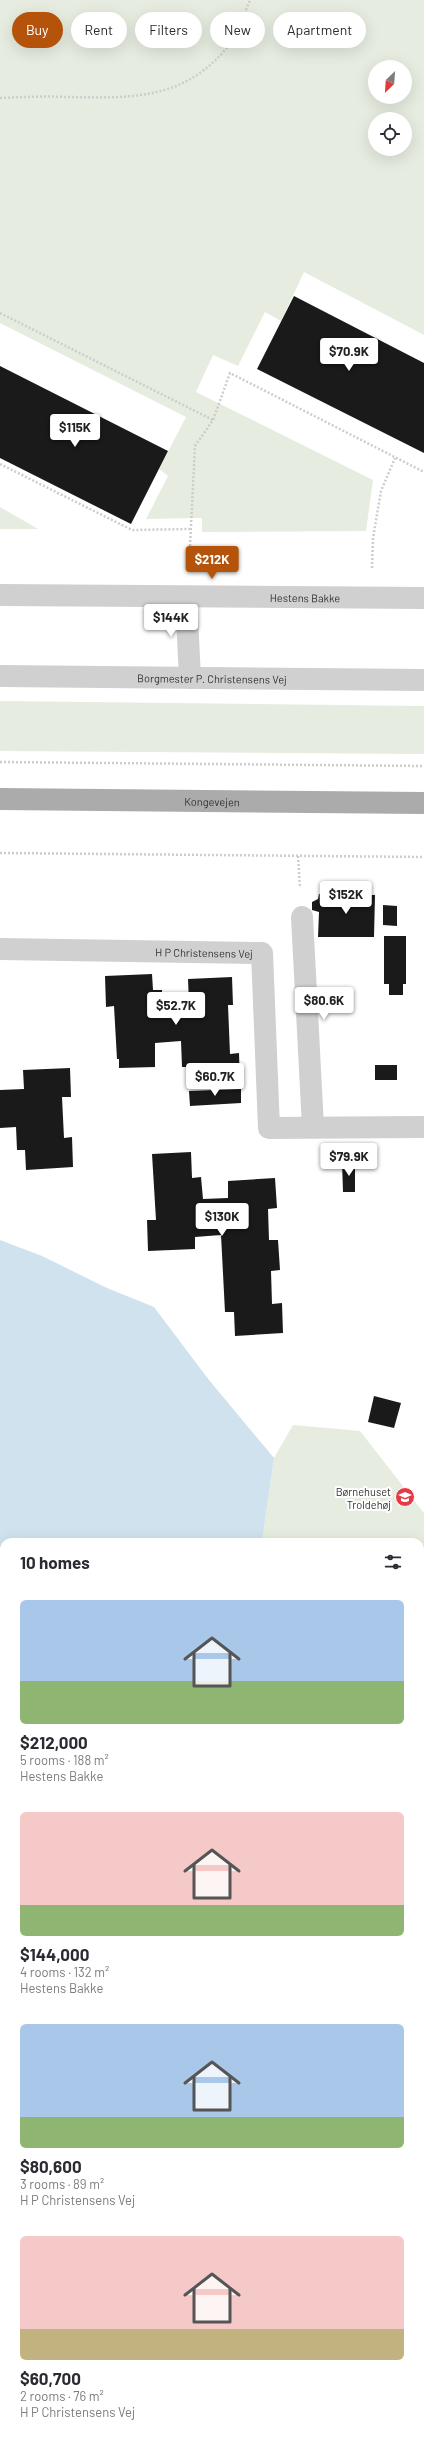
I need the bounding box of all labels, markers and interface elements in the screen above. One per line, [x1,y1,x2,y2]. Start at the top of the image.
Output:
chip: Buy [12,12,63,48]
chip: Rent [71,12,127,48]
chip: Filters [135,12,202,48]
chip: New [210,12,265,48]
chip: Apartment [273,12,366,48]
north arrow [368,60,412,104]
map controls [368,60,412,156]
button: locate [368,112,412,156]
pin: $70.9K [316,338,382,372]
text: $70.9K [329,343,369,359]
pin: $115K [47,414,103,448]
text: $115K [59,419,91,435]
pin: $212K [184,546,240,580]
text: $212K [195,551,229,567]
street label: Hestens Bakke [270,590,340,604]
pin: $144K [143,604,199,638]
text: $144K [153,609,189,625]
street label: Borgmester P. Christensens Vej [137,671,287,685]
street label: Kongevejen [184,794,240,808]
pin: $152K [318,881,374,915]
text: $152K [329,886,363,902]
street label: H P Christensens Vej [155,945,253,959]
pin: $80.6K [291,987,357,1021]
pin: $52.7K [143,992,209,1026]
text: $80.6K [304,992,344,1008]
text: $52.7K [156,997,196,1013]
pin: $60.7K [182,1063,248,1097]
text: $60.7K [195,1068,235,1084]
pin: $79.9K [316,1143,382,1177]
text: $79.9K [329,1148,369,1164]
pin: $130K [194,1203,250,1237]
text: $130K [205,1208,239,1224]
place label: Børnehuset Troldehøj [336,1485,391,1511]
school or university icon: Børnehuset Troldehøj [394,1486,416,1508]
icon: filters [382,1551,404,1573]
text: 10 homes [20,1552,90,1572]
icon: home [176,1626,248,1698]
text: $212,000 [20,1732,88,1752]
text: 5 rooms · 188 m² [20,1752,109,1768]
text: Hestens Bakke [20,1768,103,1784]
icon: home [176,1838,248,1910]
text: $144,000 [20,1944,89,1964]
text: 4 rooms · 132 m² [20,1964,109,1980]
text: Hestens Bakke [20,1980,103,1996]
icon: home [176,2050,248,2122]
text: $80,600 [20,2156,82,2176]
text: 3 rooms · 89 m² [20,2176,104,2192]
text: H P Christensens Vej [20,2192,135,2208]
icon: home [176,2262,248,2334]
text: $60,700 [20,2368,81,2388]
text: 2 rooms · 76 m² [20,2388,104,2404]
text: H P Christensens Vej [20,2404,135,2420]

